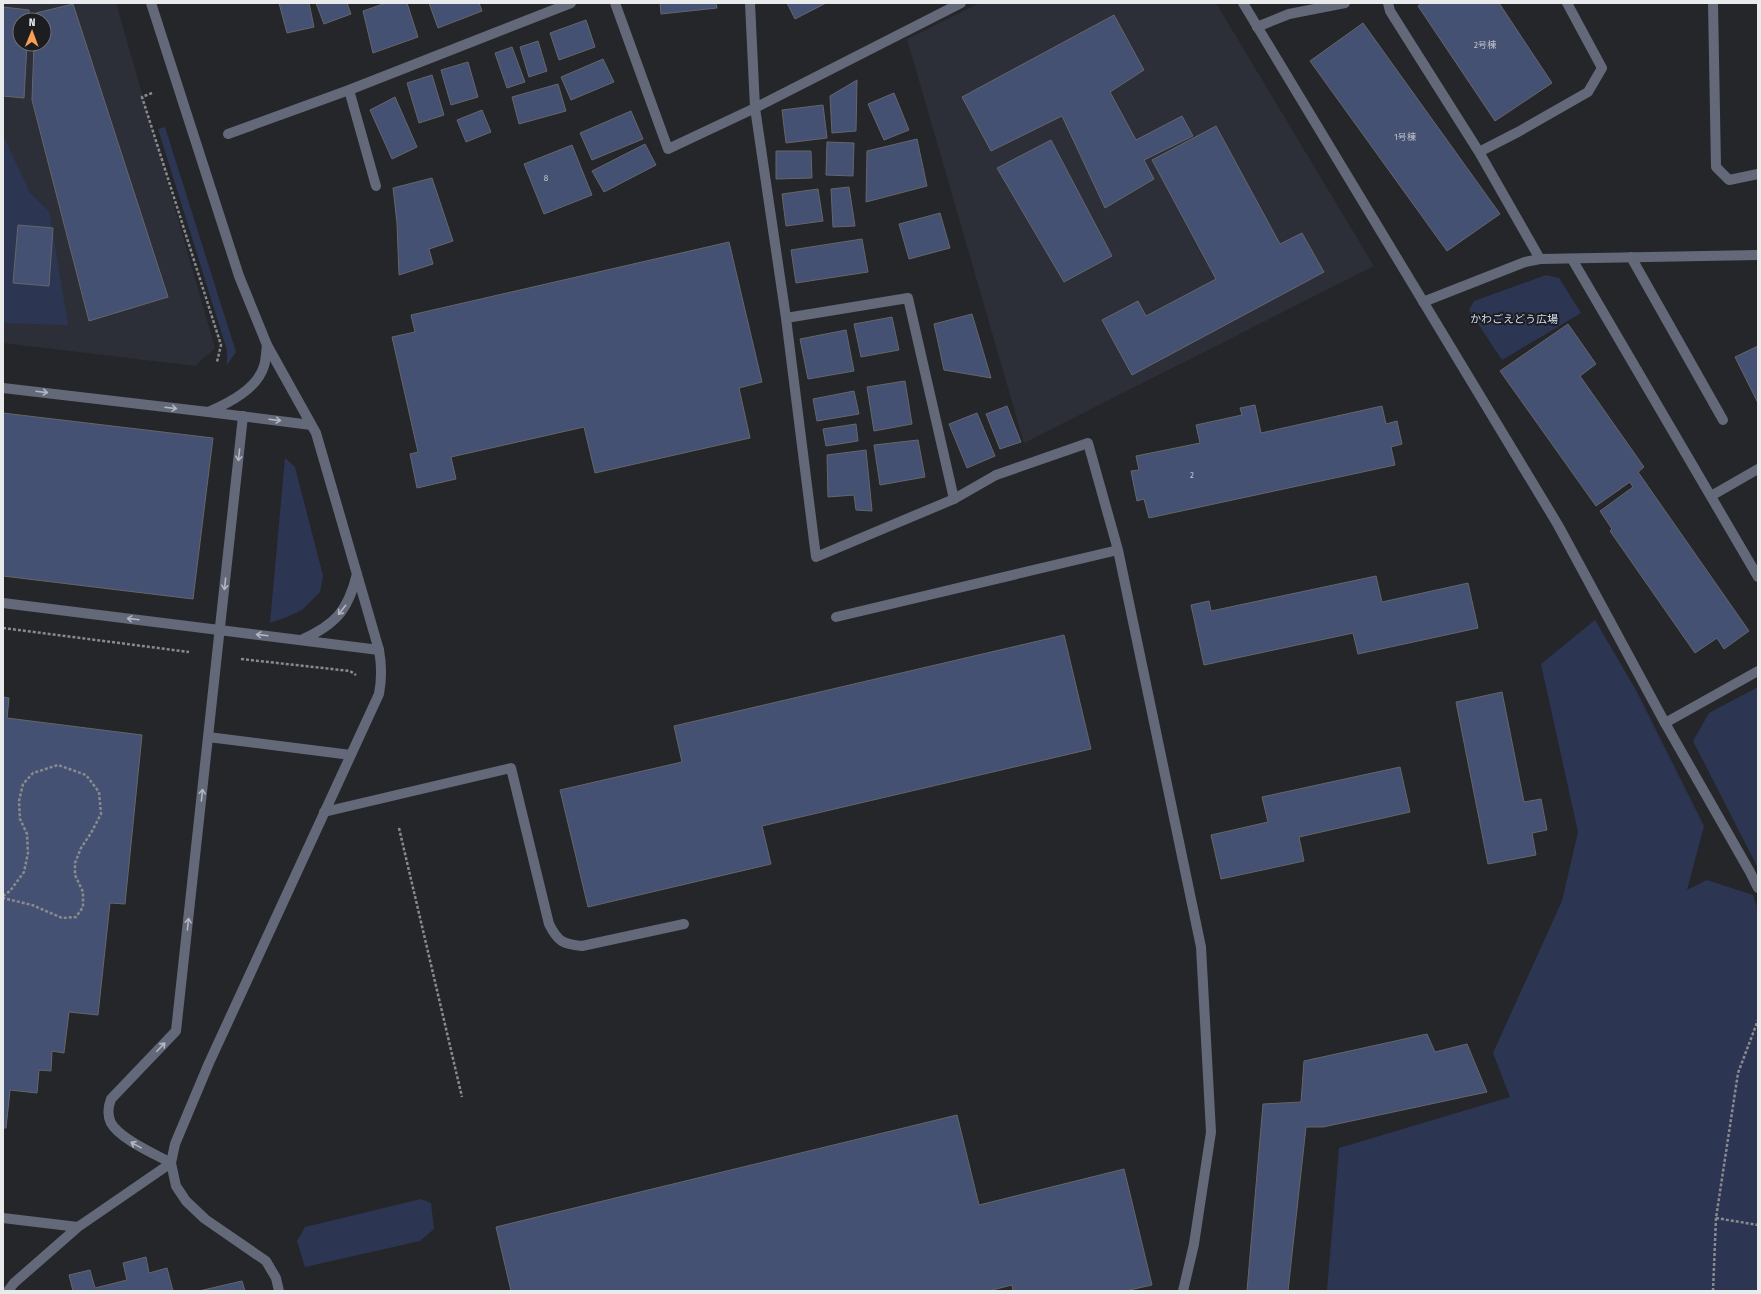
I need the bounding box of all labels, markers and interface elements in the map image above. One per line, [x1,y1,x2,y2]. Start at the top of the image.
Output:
north arrow [12,12,52,52]
text: N [29,16,36,29]
house number: 2号棟 [1474,39,1497,50]
house number: 1号棟 [1394,131,1417,142]
house number: 8 [544,173,549,183]
park label: かわごえどう広場 [1470,313,1558,326]
one-way arrow [35,389,48,396]
one-way arrow [164,404,177,412]
one-way arrow [268,416,281,424]
one-way arrow [235,448,243,461]
house number: 2 [1190,470,1194,480]
one-way arrow [221,578,228,591]
one-way arrow [338,604,347,615]
one-way arrow [127,615,140,623]
one-way arrow [256,631,269,639]
one-way arrow [198,789,206,802]
one-way arrow [184,918,192,931]
one-way arrow [156,1042,165,1052]
one-way arrow [130,1140,142,1148]

